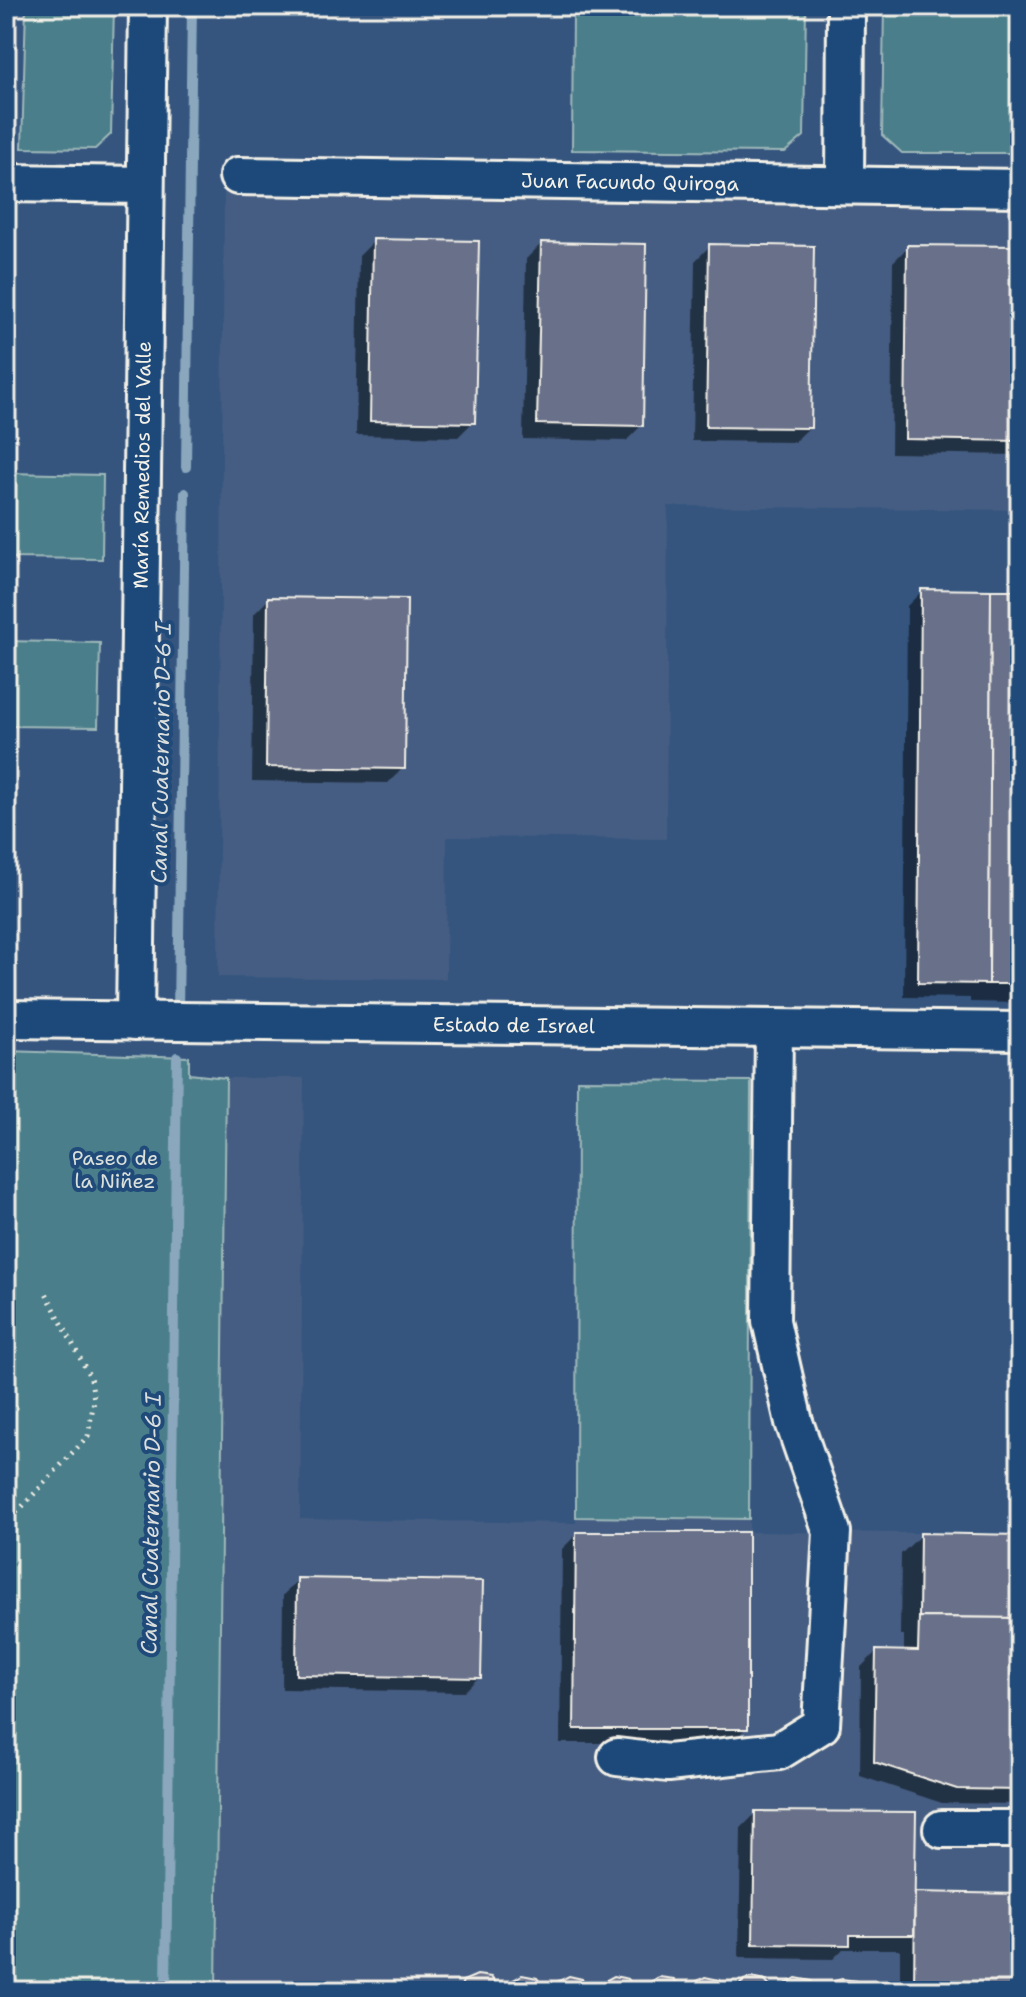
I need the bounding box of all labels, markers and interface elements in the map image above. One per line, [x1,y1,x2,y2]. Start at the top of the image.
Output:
street label: Juan Facundo Quiroga [521,167,740,197]
street label: María Remedios del Valle [128,341,157,589]
water label: Canal Cuaternario D-6 I [144,620,178,884]
street label: Estado de Israel [433,1011,595,1039]
park label: Paseo de la Niñez [72,1145,158,1194]
water label: Canal Cuaternario D-6 I [134,1391,168,1655]

